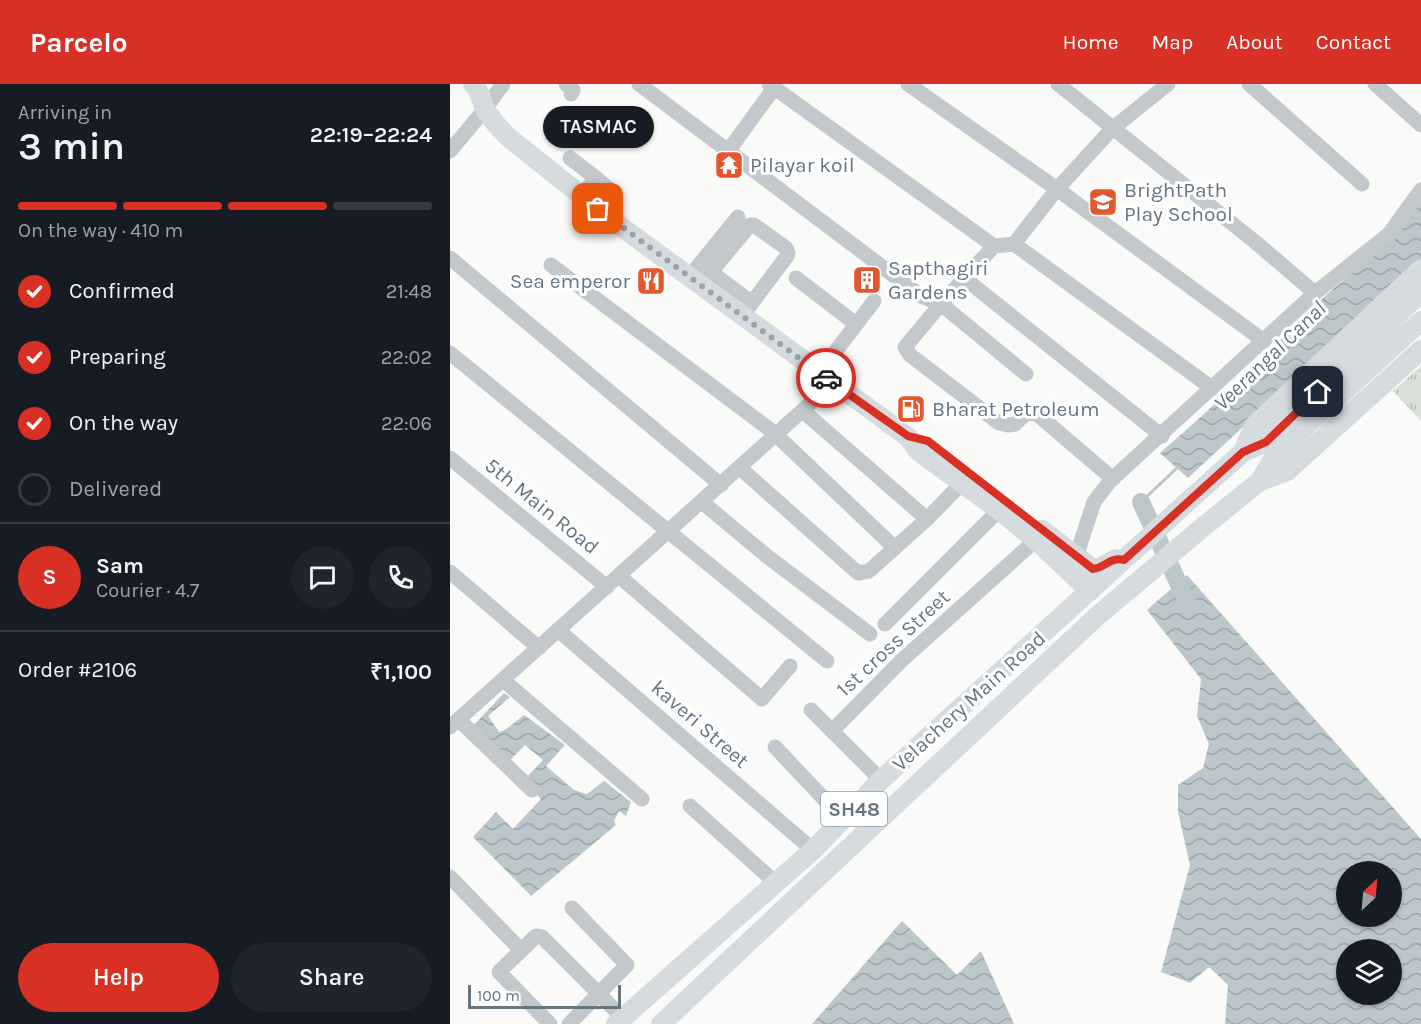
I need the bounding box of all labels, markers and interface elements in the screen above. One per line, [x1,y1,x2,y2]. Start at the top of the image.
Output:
text: Parcelo [30,26,128,59]
text: Home [1063,30,1119,54]
text: Map [1152,30,1193,54]
text: About [1226,30,1283,54]
text: Contact [1316,30,1391,54]
text: Arriving in [18,101,112,124]
callout: TASMAC [542,107,654,149]
text: TASMAC [560,115,637,138]
text: 22:19–22:24 [310,122,432,148]
text: 3 min [18,123,125,169]
temple icon: Pilayar koil [713,149,745,181]
place label: Pilayar koil [750,153,855,177]
place label: BrightPath Play School [1124,178,1233,226]
pin [572,183,623,234]
school or university icon: BrightPath Play School [1087,186,1119,218]
icon: bag [581,192,614,225]
text: On the way · 410 m [18,219,183,242]
place label: Sapthagiri Gardens [888,256,989,304]
building icon: Sapthagiri Gardens [851,264,883,296]
restaurant icon: Sea emperor [635,265,667,297]
place label: Sea emperor [510,269,630,293]
icon: check [18,275,51,308]
text: Confirmed [69,278,175,304]
text: 21:48 [386,280,432,303]
water label: Veerangal Canal [1209,296,1331,416]
icon: check [18,341,51,374]
text: Preparing [69,344,166,370]
text: 22:02 [381,346,432,369]
courier [796,348,856,408]
icon: car [810,362,843,395]
pin [1292,366,1343,417]
icon: home [1301,375,1334,408]
fuel station icon: Bharat Petroleum [895,393,927,425]
place label: Bharat Petroleum [932,397,1100,421]
icon: check [18,407,51,440]
text: On the way [69,410,178,436]
text: 22:06 [381,412,432,435]
street label: 5th Main Road [480,453,604,559]
text: Delivered [69,476,162,502]
button: chat [291,546,354,609]
button: phone [369,546,432,609]
text: Sam [96,553,144,579]
text: S [42,564,57,590]
text: Courier · 4.7 [96,579,199,602]
street label: 1st cross Street [832,585,954,701]
street label: Velachery Main Road [888,626,1050,776]
text: Order #2106 [18,657,137,683]
text: ₹1,100 [370,659,432,685]
street label: kaveri Street [646,675,754,773]
road number: SH48 [821,792,887,826]
north arrow [1336,861,1402,927]
map controls [1336,861,1402,1005]
button: layers [1336,939,1402,1005]
button: Help [18,943,219,1012]
button: Share [231,943,432,1012]
scale bar [468,982,621,1010]
text: 100 m [477,986,520,1005]

